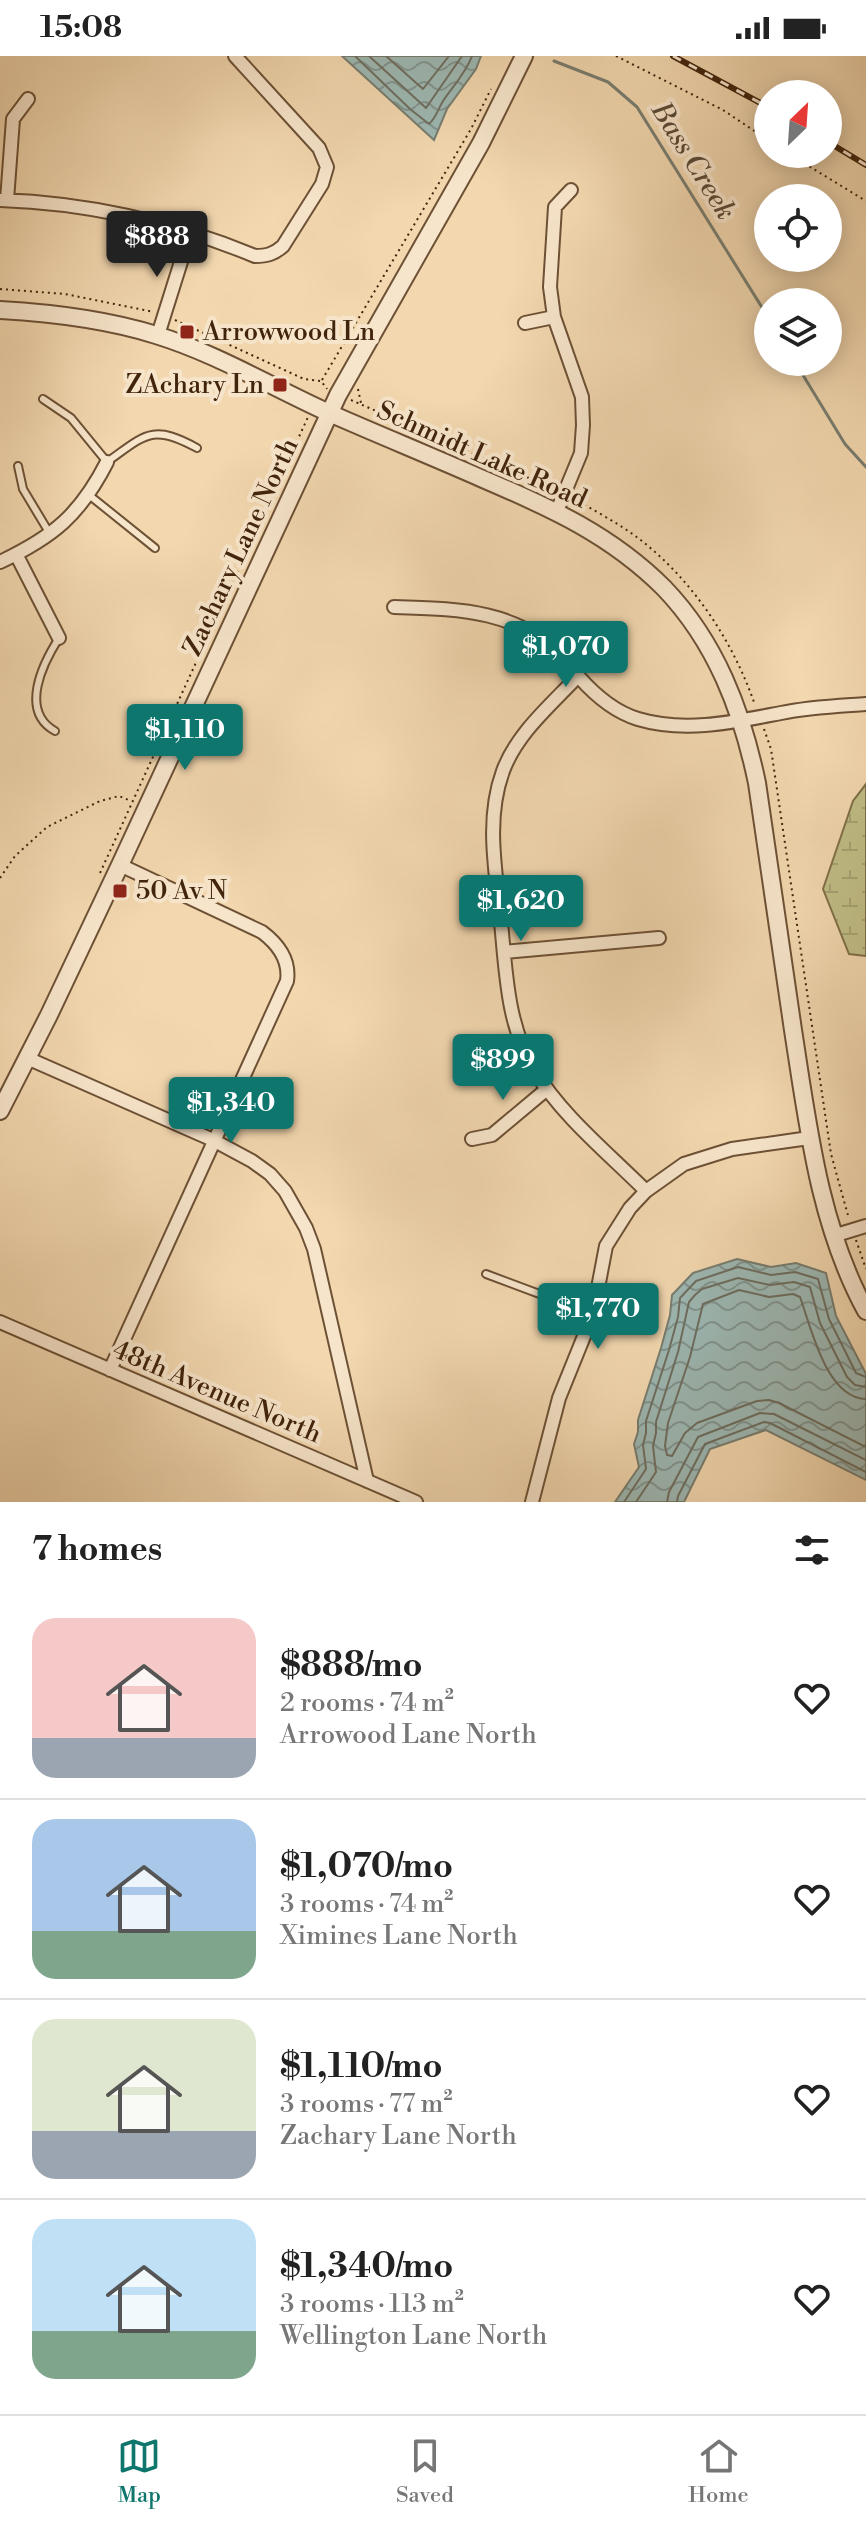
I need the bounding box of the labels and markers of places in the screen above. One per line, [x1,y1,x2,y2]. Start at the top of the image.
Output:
pin: $888 [110,211,204,279]
place label: Arrowwood Ln [202,316,375,348]
marker: Arrowwood Ln [178,323,196,341]
place label: ZAchary Ln [126,369,264,401]
marker: ZAchary Ln [271,376,289,394]
pin: $1,070 [501,621,631,689]
pin: $1,110 [120,704,250,772]
place label: 50 Av N [136,875,228,907]
pin: $1,620 [456,875,586,943]
marker: 50 Av N [111,882,129,900]
pin: $899 [456,1034,550,1102]
pin: $1,340 [166,1077,296,1145]
pin: $1,770 [533,1283,663,1351]

